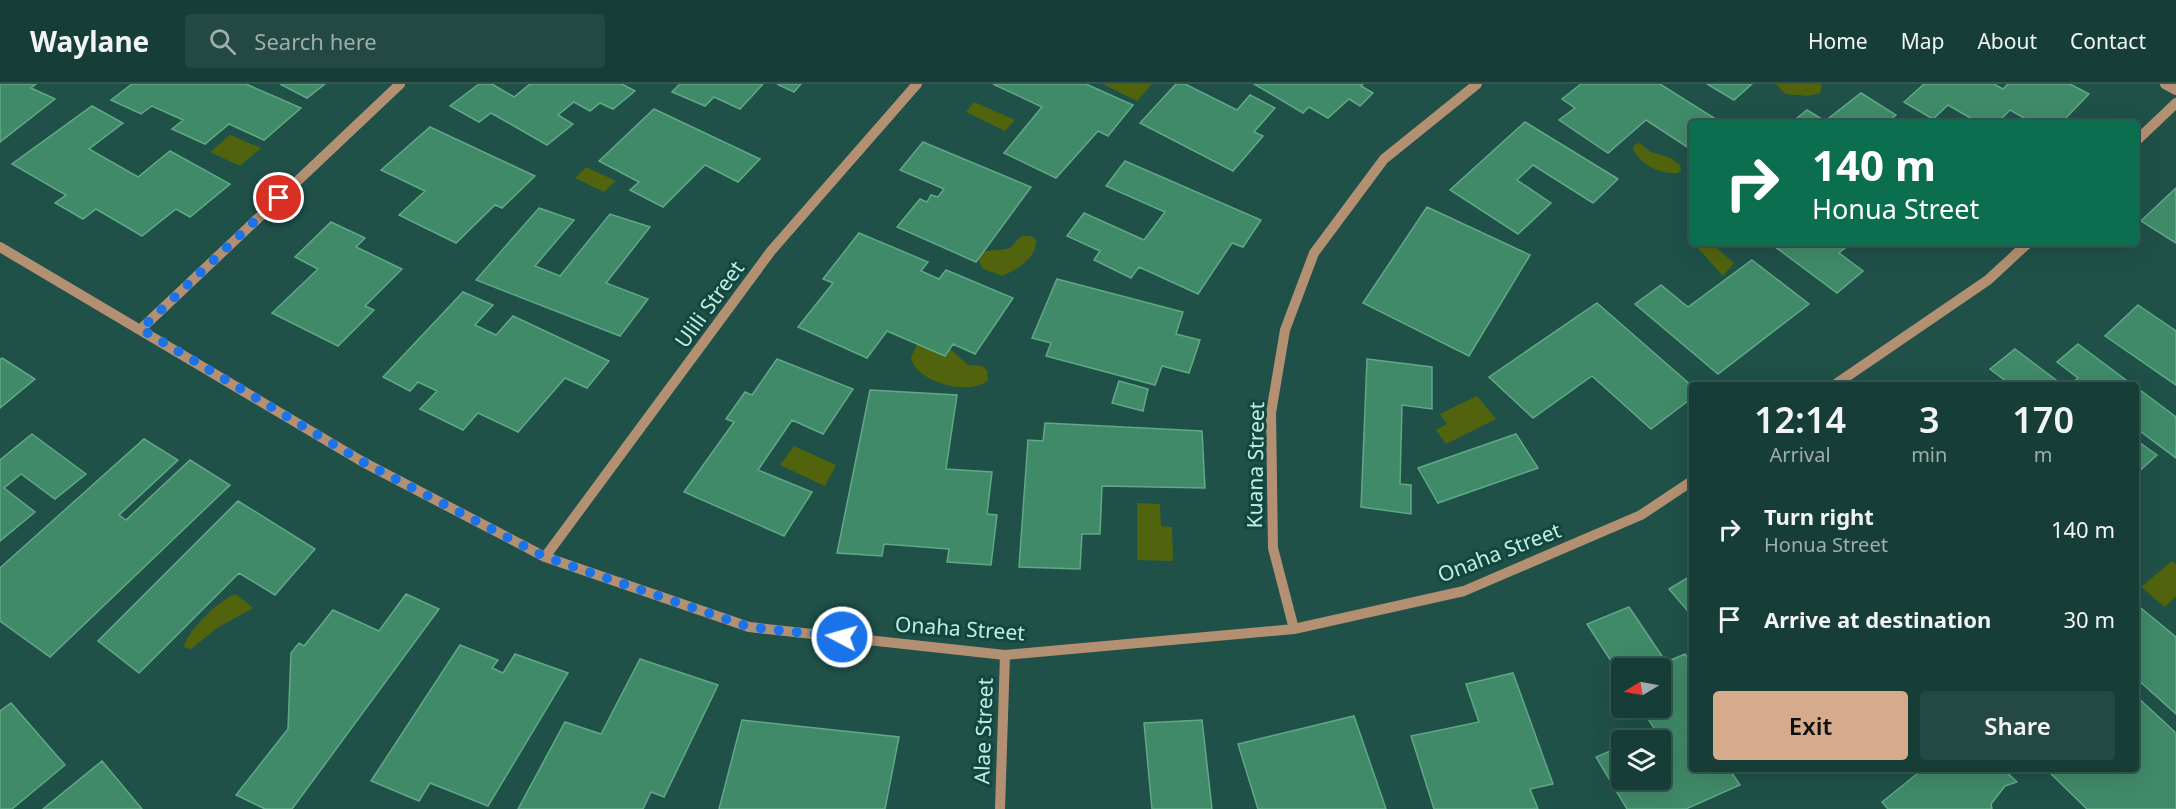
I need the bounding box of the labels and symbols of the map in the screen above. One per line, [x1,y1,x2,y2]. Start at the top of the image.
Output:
pin [253,172,304,223]
street label: Ulili Street [668,255,750,353]
street label: Kuana Street [1240,401,1270,529]
street label: Onaha Street [1433,515,1565,588]
position arrow [810,605,874,669]
street label: Onaha Street [894,609,1026,647]
north arrow [1611,658,1671,718]
street label: Alae Street [967,677,999,785]

